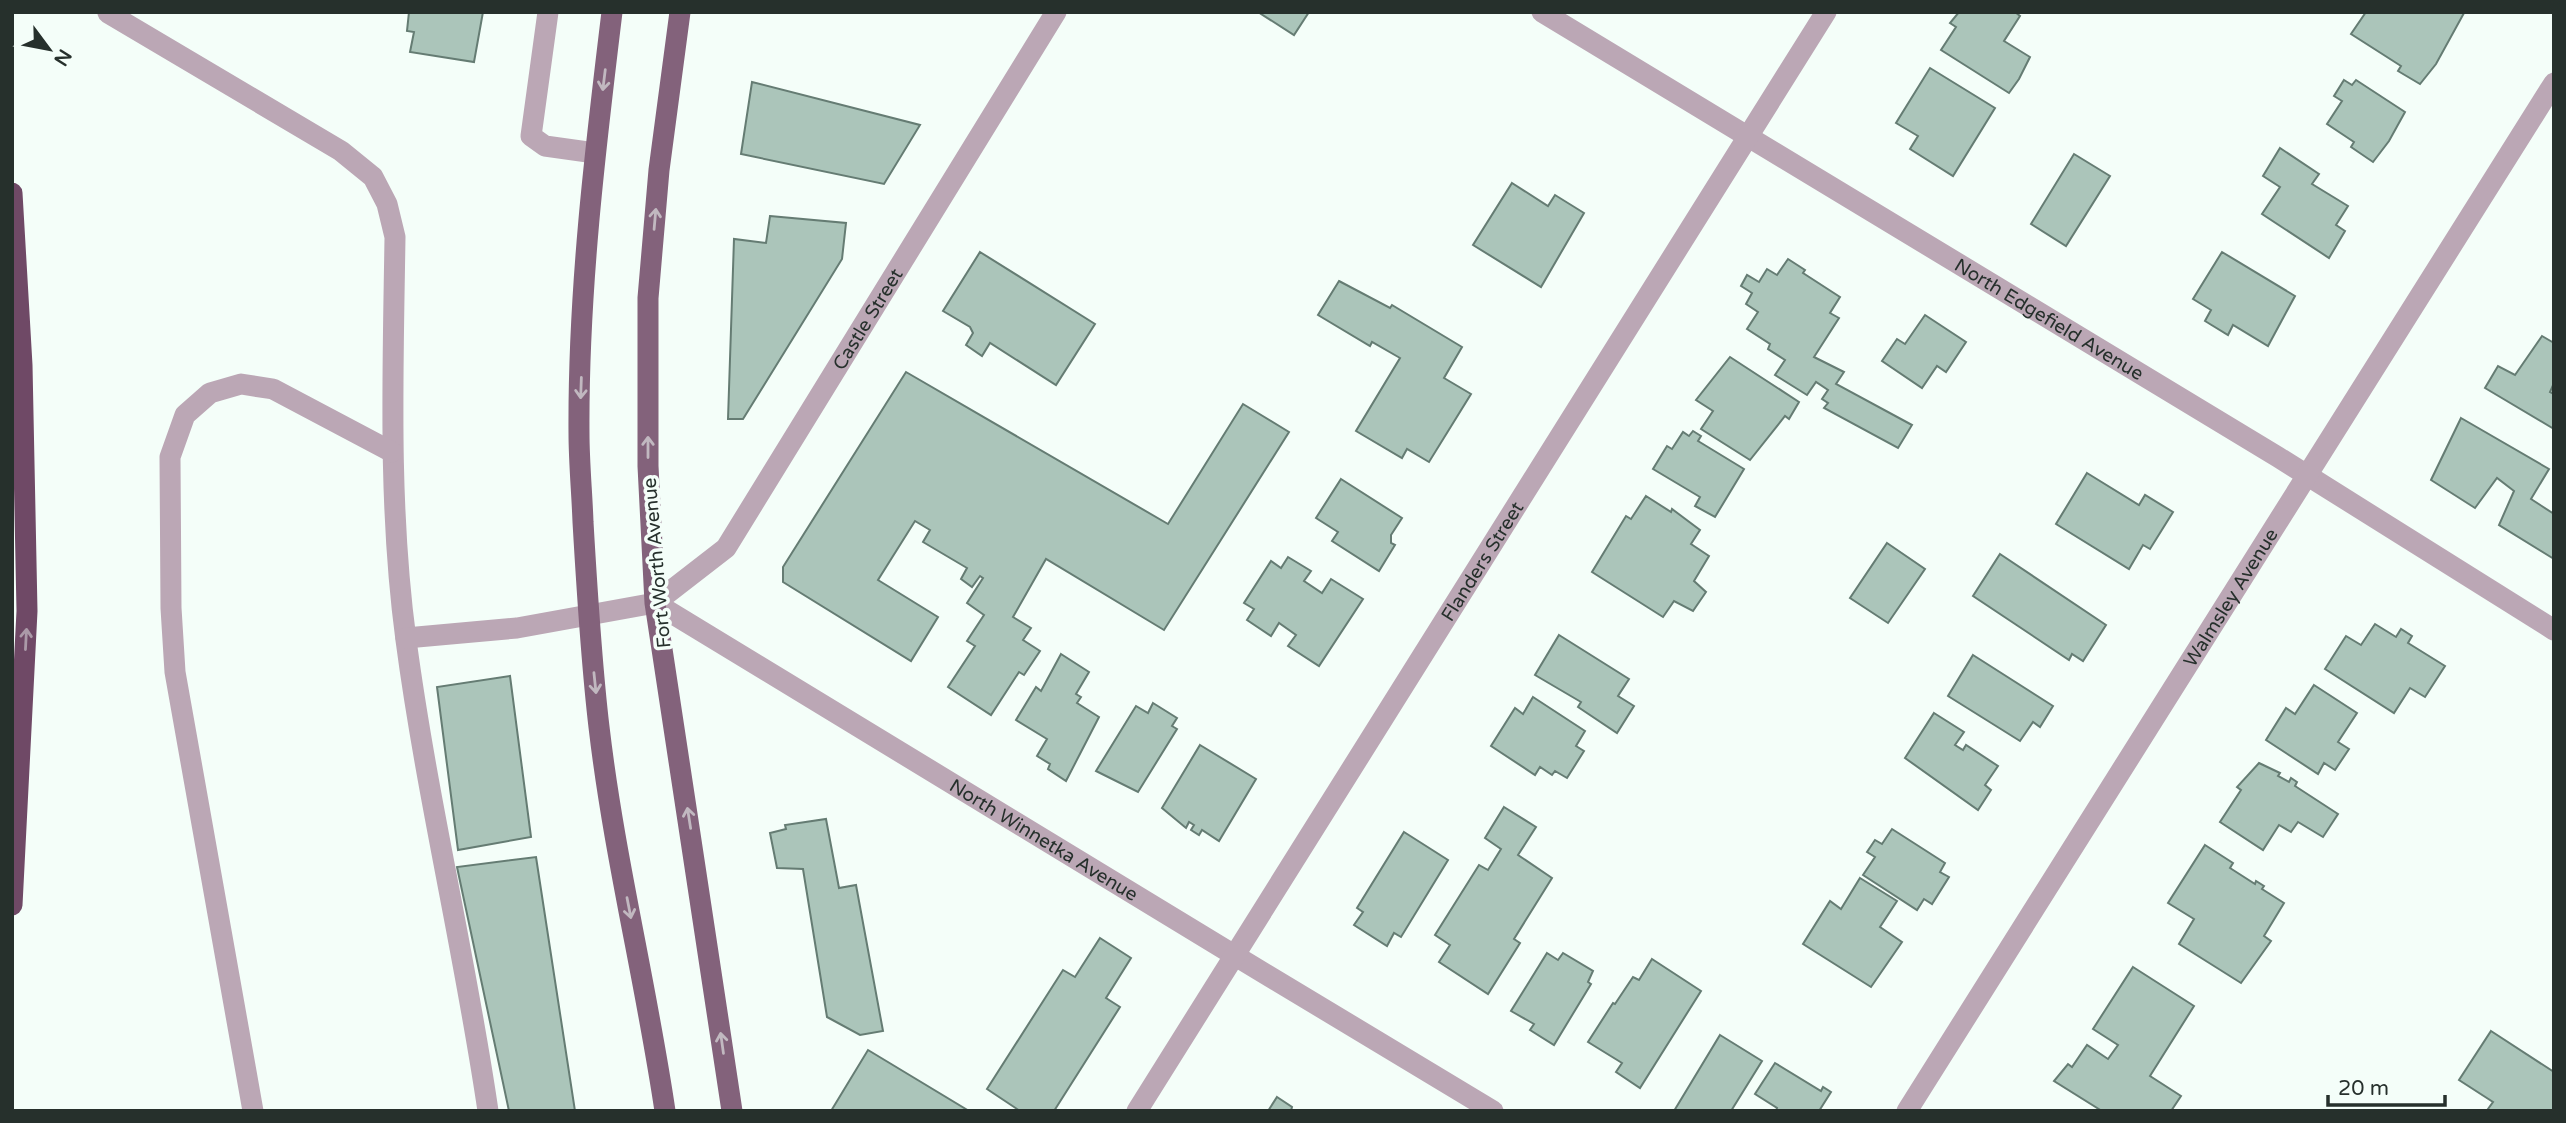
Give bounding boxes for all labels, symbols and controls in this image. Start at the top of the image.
north arrow [14,14,84,84]
text: N [49,45,76,70]
one-way arrow [597,68,610,91]
one-way arrow [649,209,662,231]
street label: North Edgefield Avenue [1950,254,2147,385]
street label: Castle Street [828,265,908,374]
one-way arrow [574,376,587,399]
one-way arrow [641,435,655,458]
street label: Fort Worth Avenue [639,477,675,649]
street label: Flanders Street [1437,498,1528,625]
street label: Walmsley Avenue [2179,525,2283,671]
one-way arrow [19,628,32,651]
one-way arrow [589,672,602,694]
street label: North Winnetka Avenue [945,775,1142,906]
one-way arrow [682,807,695,830]
one-way arrow [623,896,636,919]
one-way arrow [716,1032,729,1055]
scale bar [2328,1064,2445,1108]
text: 20 m [2338,1076,2389,1101]

